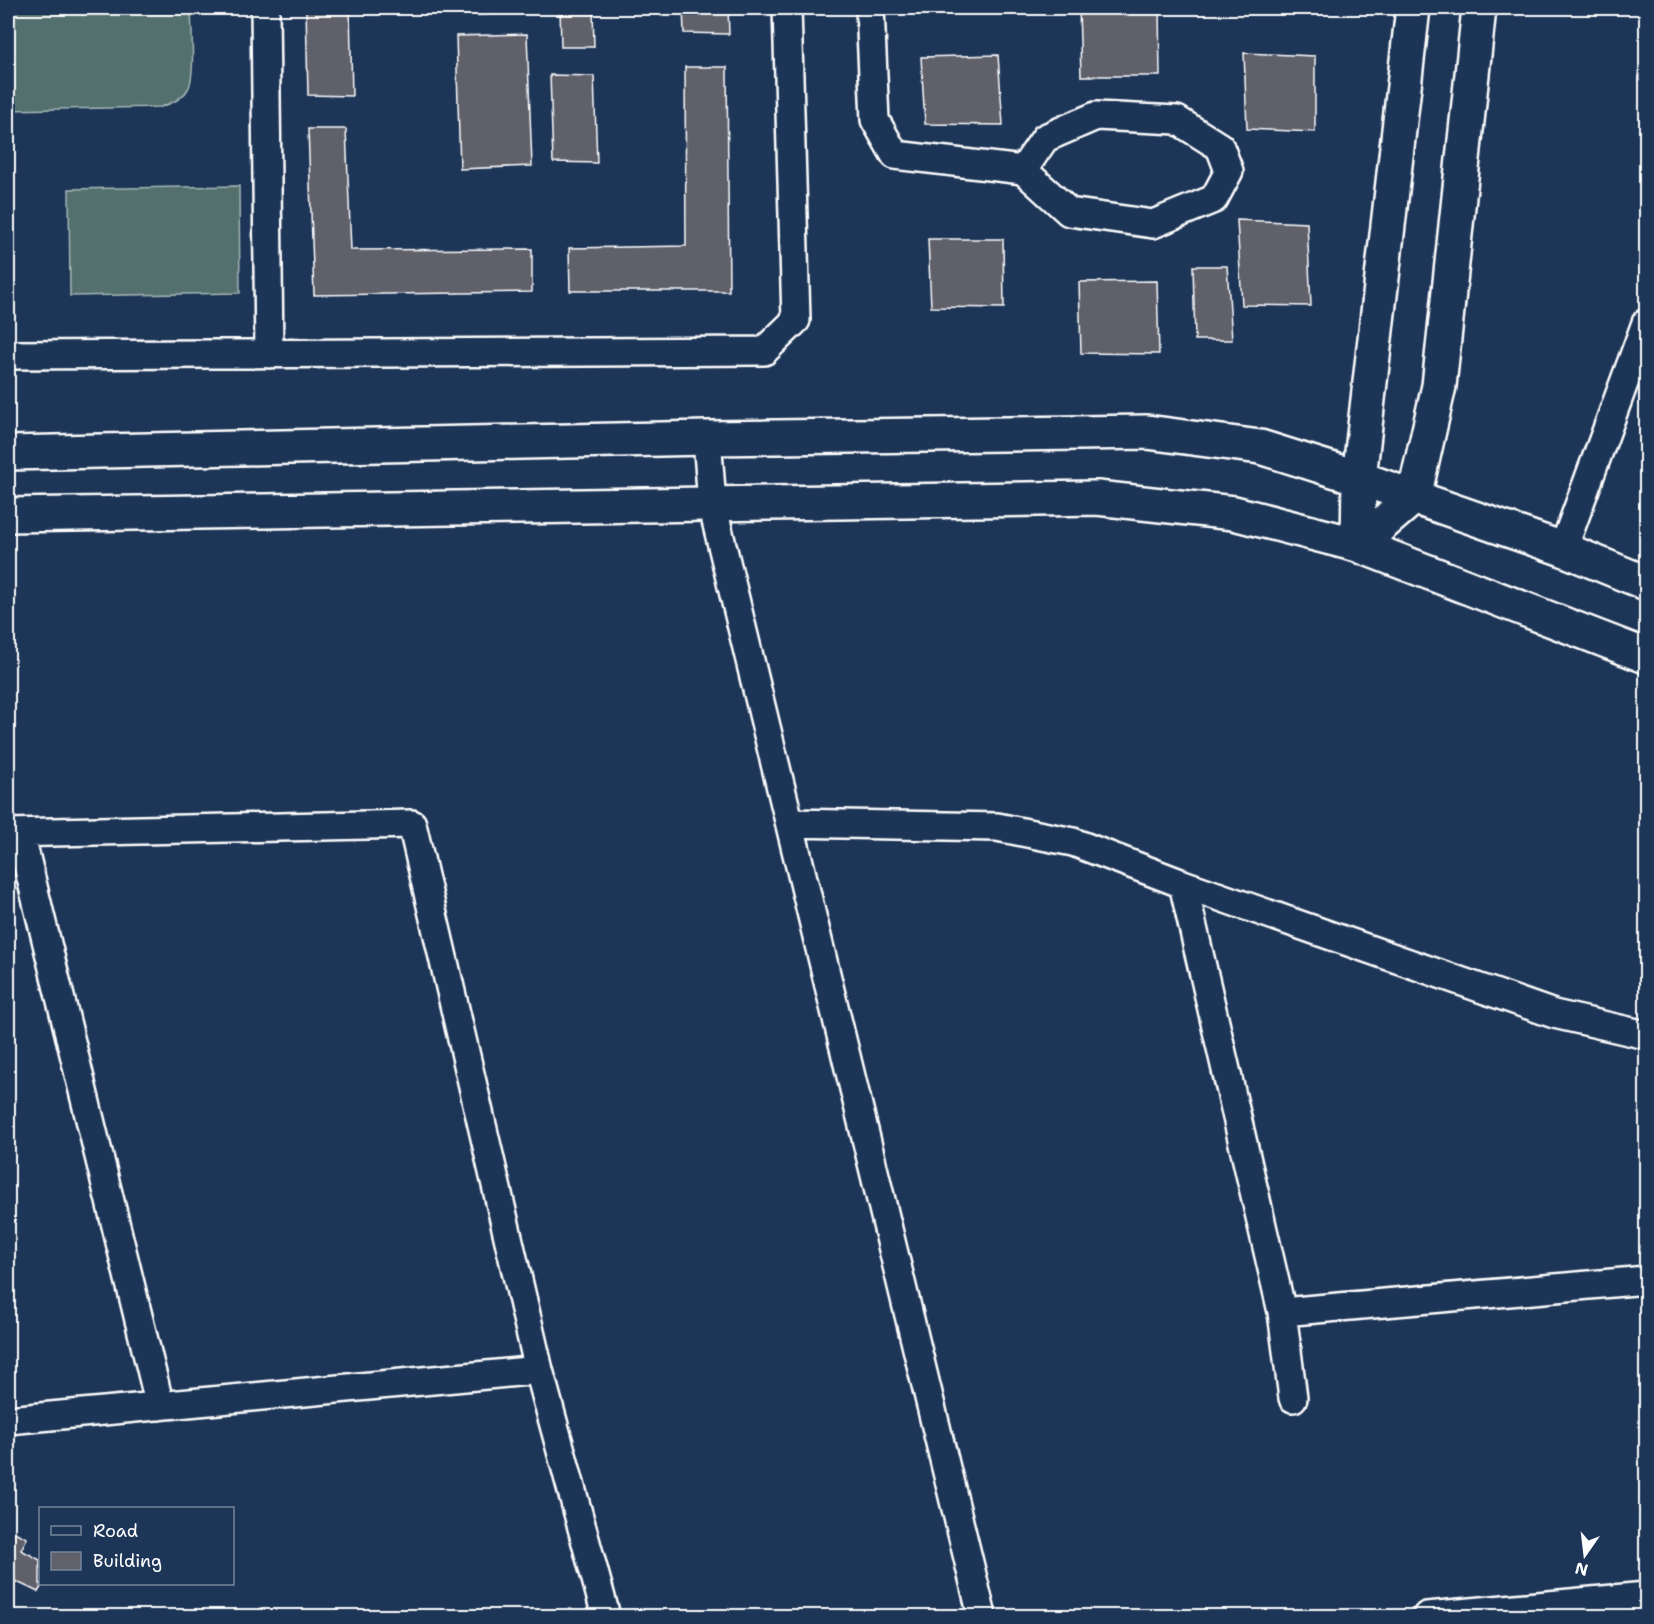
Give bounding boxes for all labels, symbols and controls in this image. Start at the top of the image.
legend [39,1507,234,1585]
text: Road [93,1519,138,1543]
north arrow [1555,1525,1615,1585]
text: Building [93,1549,162,1573]
text: N [1573,1557,1590,1581]

